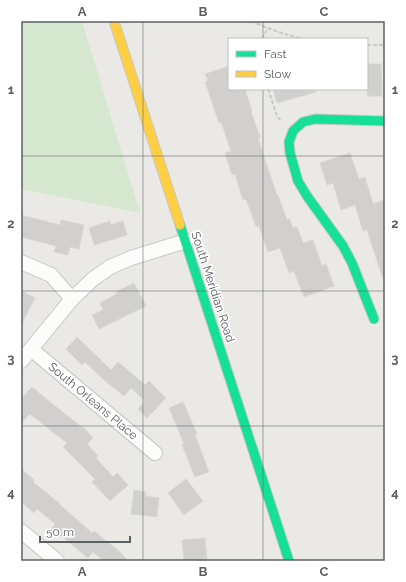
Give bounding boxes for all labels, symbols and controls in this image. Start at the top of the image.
text: A [78,4,87,19]
text: B [199,4,208,19]
text: C [320,4,329,19]
legend [228,38,368,90]
text: Fast [264,47,287,61]
text: Slow [264,67,291,81]
text: 1 [8,82,15,97]
text: 1 [392,82,399,97]
text: 2 [7,216,15,231]
text: 2 [391,216,399,231]
street label: South Meridian Road [189,230,237,344]
text: 3 [7,351,15,366]
text: 3 [391,351,399,366]
street label: South Orleans Place [45,360,141,442]
text: 4 [7,485,15,500]
text: 4 [391,485,399,500]
scale bar [40,518,130,544]
text: 50 m [46,525,74,539]
text: A [78,564,87,579]
text: B [199,564,208,579]
text: C [320,564,329,579]

